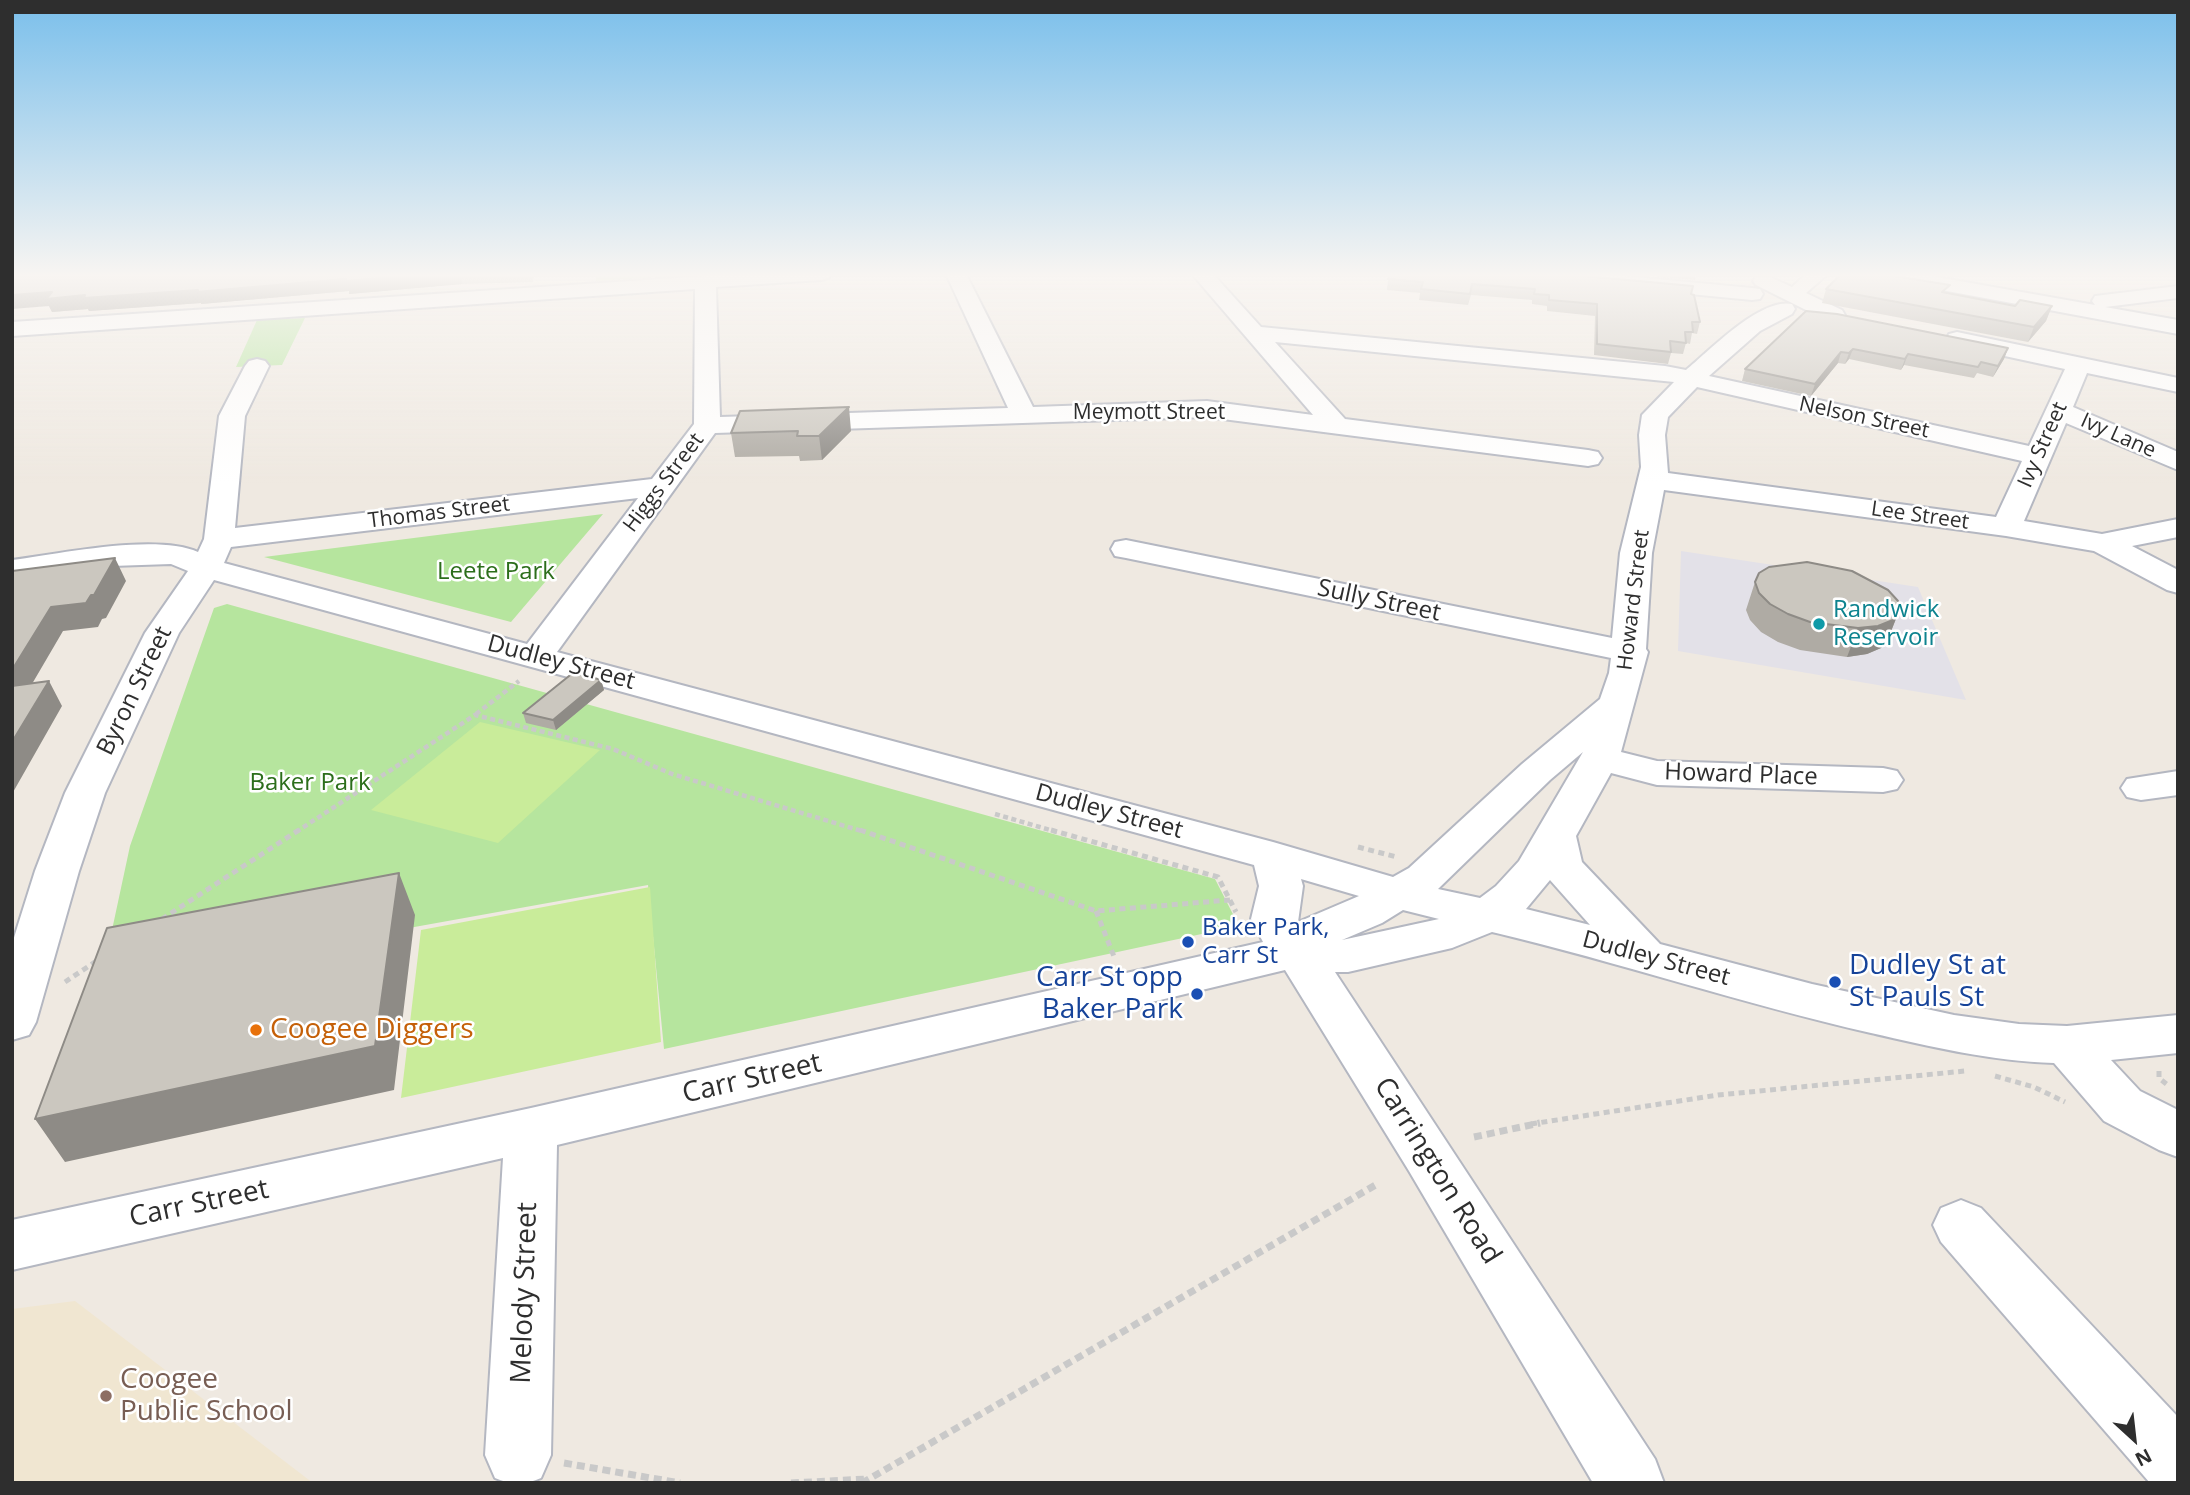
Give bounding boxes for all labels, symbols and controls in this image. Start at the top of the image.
street label: Nelson Street [1797,392,1931,444]
street label: Ivy Street [2013,398,2073,492]
street label: Meymott Street [1073,400,1225,426]
street label: Ivy Lane [2077,408,2159,464]
street label: Higgs Street [619,428,709,538]
street label: Thomas Street [367,492,511,534]
street label: Lee Street [1869,497,1971,535]
street label: Howard Street [1613,528,1655,672]
park label: Leete Park [437,558,555,586]
street label: Sully Street [1315,574,1443,628]
place label: Randwick Reservoir [1833,596,1939,652]
marker: Randwick Reservoir [1811,616,1827,632]
street label: Byron Street [91,622,179,760]
street label: Dudley Street [484,629,638,697]
street label: Howard Place [1664,758,1818,792]
park label: Baker Park [249,769,371,797]
street label: Dudley Street [1032,778,1186,846]
place label: Baker Park, Carr St [1202,914,1329,970]
street label: Dudley Street [1579,925,1733,993]
marker: Baker Park, Carr St [1180,934,1196,950]
place label: Dudley St at St Pauls St [1849,949,2006,1015]
place label: Carr St opp Baker Park [1036,961,1183,1027]
marker: Dudley St at St Pauls St [1827,974,1843,990]
marker: Carr St opp Baker Park [1189,986,1205,1002]
place label: Coogee Diggers [270,1013,474,1047]
marker: Coogee Diggers [248,1022,264,1038]
street label: Carr Street [679,1047,825,1111]
street label: Carrington Road [1366,1072,1508,1270]
street label: Carr Street [126,1173,272,1235]
street label: Melody Street [505,1202,545,1384]
place label: Coogee Public School [120,1363,293,1429]
marker: Coogee Public School [98,1388,114,1404]
north arrow [2099,1404,2169,1474]
text: N [2131,1443,2156,1473]

